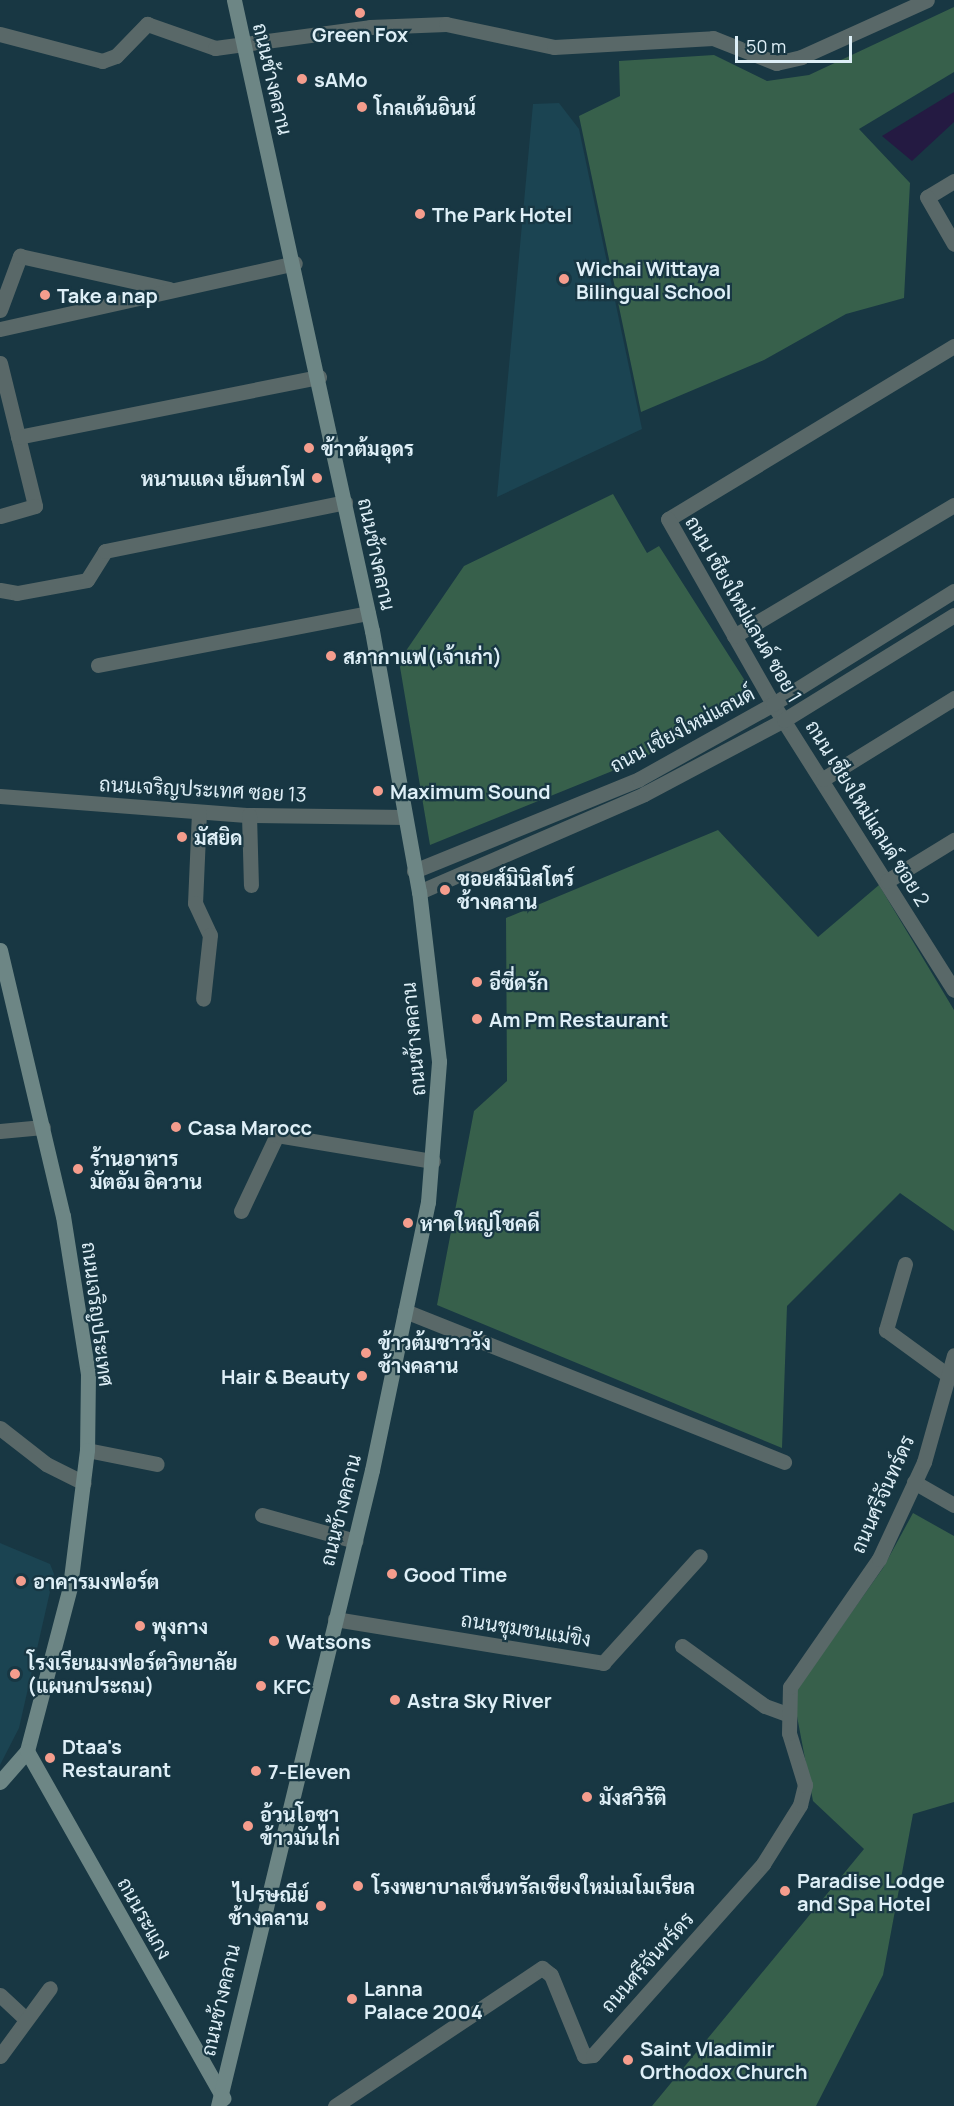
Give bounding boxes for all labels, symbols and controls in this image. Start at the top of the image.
marker: Green Fox [353,6,367,20]
street label: ถนนช้างคลาน [248,21,298,137]
place label: Green Fox [312,22,408,46]
scale bar [738,24,855,62]
text: 50 m [746,34,786,58]
place label: sAMo [314,67,368,91]
marker: sAMo [295,72,309,86]
place label: โกลเด้นอินน์ [374,95,476,119]
marker: โกลเด้นอินน์ [355,100,369,114]
place label: The Park Hotel [432,202,572,226]
marker: The Park Hotel [413,207,427,221]
place label: Wichai Wittaya Bilingual School [576,256,731,303]
marker: Wichai Wittaya Bilingual School [557,272,571,286]
place label: Take a nap [57,283,158,307]
marker: Take a nap [38,288,52,302]
place label: ข้าวต้มอุดร [321,436,414,460]
marker: ข้าวต้มอุดร [302,441,316,455]
place label: หนานแดง เย็นตาโฟ [141,466,305,490]
marker: หนานแดง เย็นตาโฟ [310,471,324,485]
street label: ถนนช้างคลาน [353,496,401,612]
street label: ถนน เชียงใหม่แลนด์ ซอย 1 [681,511,807,707]
place label: สภากาแฟ(เจ้าเก่า) [343,644,502,668]
marker: สภากาแฟ(เจ้าเก่า) [324,649,338,663]
street label: ถนน เชียงใหม่แลนด์ [606,681,758,777]
street label: ถนน เชียงใหม่แลนด์ ซอย 2 [801,715,935,911]
street label: ถนนเจริญประเทศ ซอย 13 [99,772,307,806]
place label: Maximum Sound [390,779,550,803]
marker: Maximum Sound [371,784,385,798]
place label: มัสยิด [194,825,243,849]
marker: มัสยิด [175,830,189,844]
place label: ชอยส์มินิสโตร์ ช้างคลาน [457,867,574,914]
marker: ชอยส์มินิสโตร์ ช้างคลาน [438,883,452,897]
place label: อีซี่ดรัก [489,970,549,994]
marker: อีซี่ดรัก [470,975,484,989]
street label: ถนนช้างคลาน [396,981,430,1097]
place label: Am Pm Restaurant [489,1007,668,1031]
marker: Am Pm Restaurant [470,1012,484,1026]
place label: Casa Marocc [188,1115,312,1139]
marker: Casa Marocc [169,1120,183,1134]
place label: ร้านอาหาร มัตอัม อิควาน [90,1146,202,1193]
marker: ร้านอาหาร มัตอัม อิควาน [71,1162,85,1176]
place label: หาดใหญ่โชคดี [420,1211,540,1235]
marker: หาดใหญ่โชคดี [401,1216,415,1230]
street label: ถนนเจริญประเทศ [77,1240,119,1388]
place label: ข้าวต้มชาววัง ช้างคลาน [378,1330,491,1377]
marker: ข้าวต้มชาววัง ช้างคลาน [359,1346,373,1360]
place label: Hair & Beauty [221,1364,350,1388]
marker: Hair & Beauty [355,1369,369,1383]
street label: ถนนศรีจันทร์ดร [845,1431,919,1557]
street label: ถนนช้างคลาน [315,1452,365,1568]
place label: Good Time [404,1562,507,1586]
marker: Good Time [385,1567,399,1581]
place label: อาคารมงฟอร์ต [33,1569,159,1593]
marker: อาคารมงฟอร์ต [14,1574,28,1588]
street label: ถนนชุมชนแม่ขิง [459,1607,593,1651]
place label: พุงกาง [152,1614,208,1638]
marker: พุงกาง [133,1619,147,1633]
place label: Watsons [286,1629,371,1653]
marker: Watsons [267,1634,281,1648]
place label: โรงเรียนมงฟอร์ตวิทยาลัย (แผนกประถม) [27,1650,237,1697]
marker: โรงเรียนมงฟอร์ตวิทยาลัย (แผนกประถม) [8,1667,22,1681]
place label: KFC [273,1674,311,1698]
marker: KFC [254,1679,268,1693]
place label: Astra Sky River [407,1688,552,1712]
marker: Astra Sky River [388,1693,402,1707]
place label: Dtaa's Restaurant [62,1734,171,1781]
marker: Dtaa's Restaurant [43,1751,57,1765]
place label: 7-Eleven [268,1759,351,1783]
marker: 7-Eleven [249,1764,263,1778]
place label: มังสวิรัติ [599,1785,666,1809]
marker: มังสวิรัติ [580,1790,594,1804]
place label: อ้วนโอชา ข้าวมันไก่ [260,1802,340,1849]
marker: อ้วนโอชา ข้าวมันไก่ [241,1819,255,1833]
place label: Paradise Lodge and Spa Hotel [797,1868,945,1915]
street label: ถนนระแกง [113,1873,177,1963]
place label: โรงพยาบาลเซ็นทรัลเชียงใหม่เมโมเรียล [372,1874,695,1898]
marker: โรงพยาบาลเซ็นทรัลเชียงใหม่เมโมเรียล [349,1877,367,1895]
place label: ไปรษณีย์ ช้างคลาน [228,1882,309,1929]
marker: Paradise Lodge and Spa Hotel [778,1884,792,1898]
marker: ไปรษณีย์ ช้างคลาน [314,1899,328,1913]
street label: ถนนศรีจันทร์ดร [596,1907,698,2017]
street label: ถนนช้างคลาน [195,1942,245,2058]
place label: Lanna Palace 2004 [364,1976,483,2023]
marker: Lanna Palace 2004 [345,1992,359,2006]
place label: Saint Vladimir Orthodox Church [640,2036,808,2083]
marker: Saint Vladimir Orthodox Church [621,2053,635,2067]

